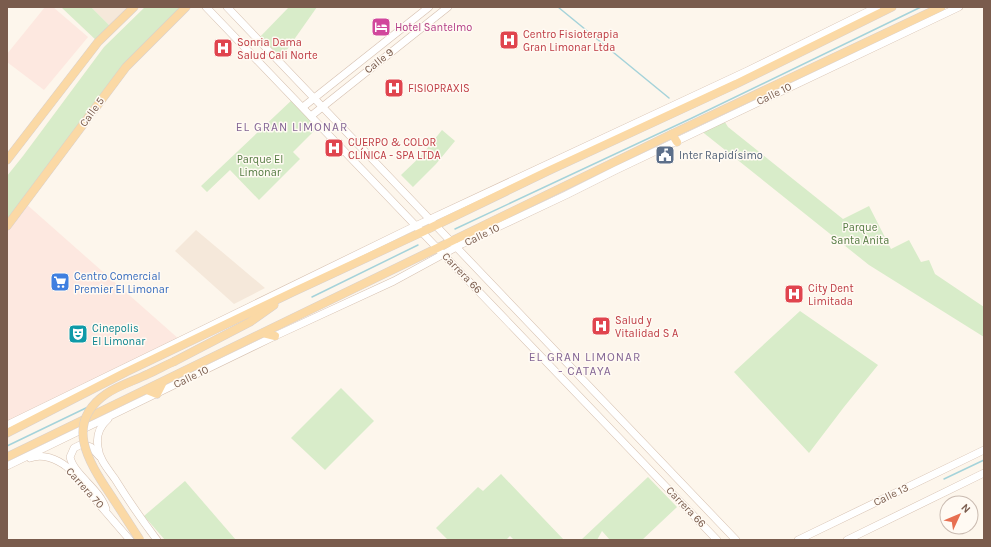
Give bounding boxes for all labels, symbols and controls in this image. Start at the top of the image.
hotel icon: Hotel Santelmo [370,16,392,38]
place label: Hotel Santelmo [395,21,472,34]
place label: Centro Fisioterapia Gran Limonar Ltda [523,28,618,54]
hospital icon: Centro Fisioterapia Gran Limonar Ltda [498,29,520,51]
place label: Sonria Dama Salud Cali Norte [237,36,318,62]
hospital icon: Sonria Dama Salud Cali Norte [212,37,234,59]
street label: Calle 9 [362,46,396,76]
hospital icon: FISIOPRAXIS [383,77,405,99]
street label: Calle 10 [754,80,794,108]
place label: FISIOPRAXIS [408,82,470,95]
street label: Calle 5 [77,95,107,129]
district label: EL GRAN LIMONAR [236,120,348,134]
place label: CUERPO & COLOR CLÍNICA - SPA LTDA [348,136,441,162]
hospital icon: CUERPO & COLOR CLÍNICA - SPA LTDA [323,137,345,159]
public building icon: Inter Rapidísimo [654,144,676,166]
place label: Inter Rapidísimo [679,149,763,162]
park label: Parque El Limonar [237,153,283,179]
street label: Calle 10 [462,221,502,249]
park label: Parque Santa Anita [831,221,889,247]
street label: Carrera 66 [439,250,485,296]
place label: Centro Comercial Premier El Limonar [74,270,169,296]
supermarket icon: Centro Comercial Premier El Limonar [49,271,71,293]
place label: City Dent Limitada [808,282,854,308]
hospital icon: City Dent Limitada [783,283,805,305]
place label: Salud y Vitalidad S A [615,314,679,340]
hospital icon: Salud y Vitalidad S A [590,315,612,337]
place label: Cinepolis El Limonar [92,322,145,348]
theatre icon: Cinepolis El Limonar [67,323,89,345]
district label: EL GRAN LIMONAR - CATAYA [529,350,641,378]
street label: Calle 10 [171,363,211,391]
street label: Carrera 70 [63,465,107,511]
street label: Calle 13 [871,481,911,509]
street label: Carrera 66 [663,484,709,530]
north arrow [939,495,979,535]
text: N [958,501,973,516]

